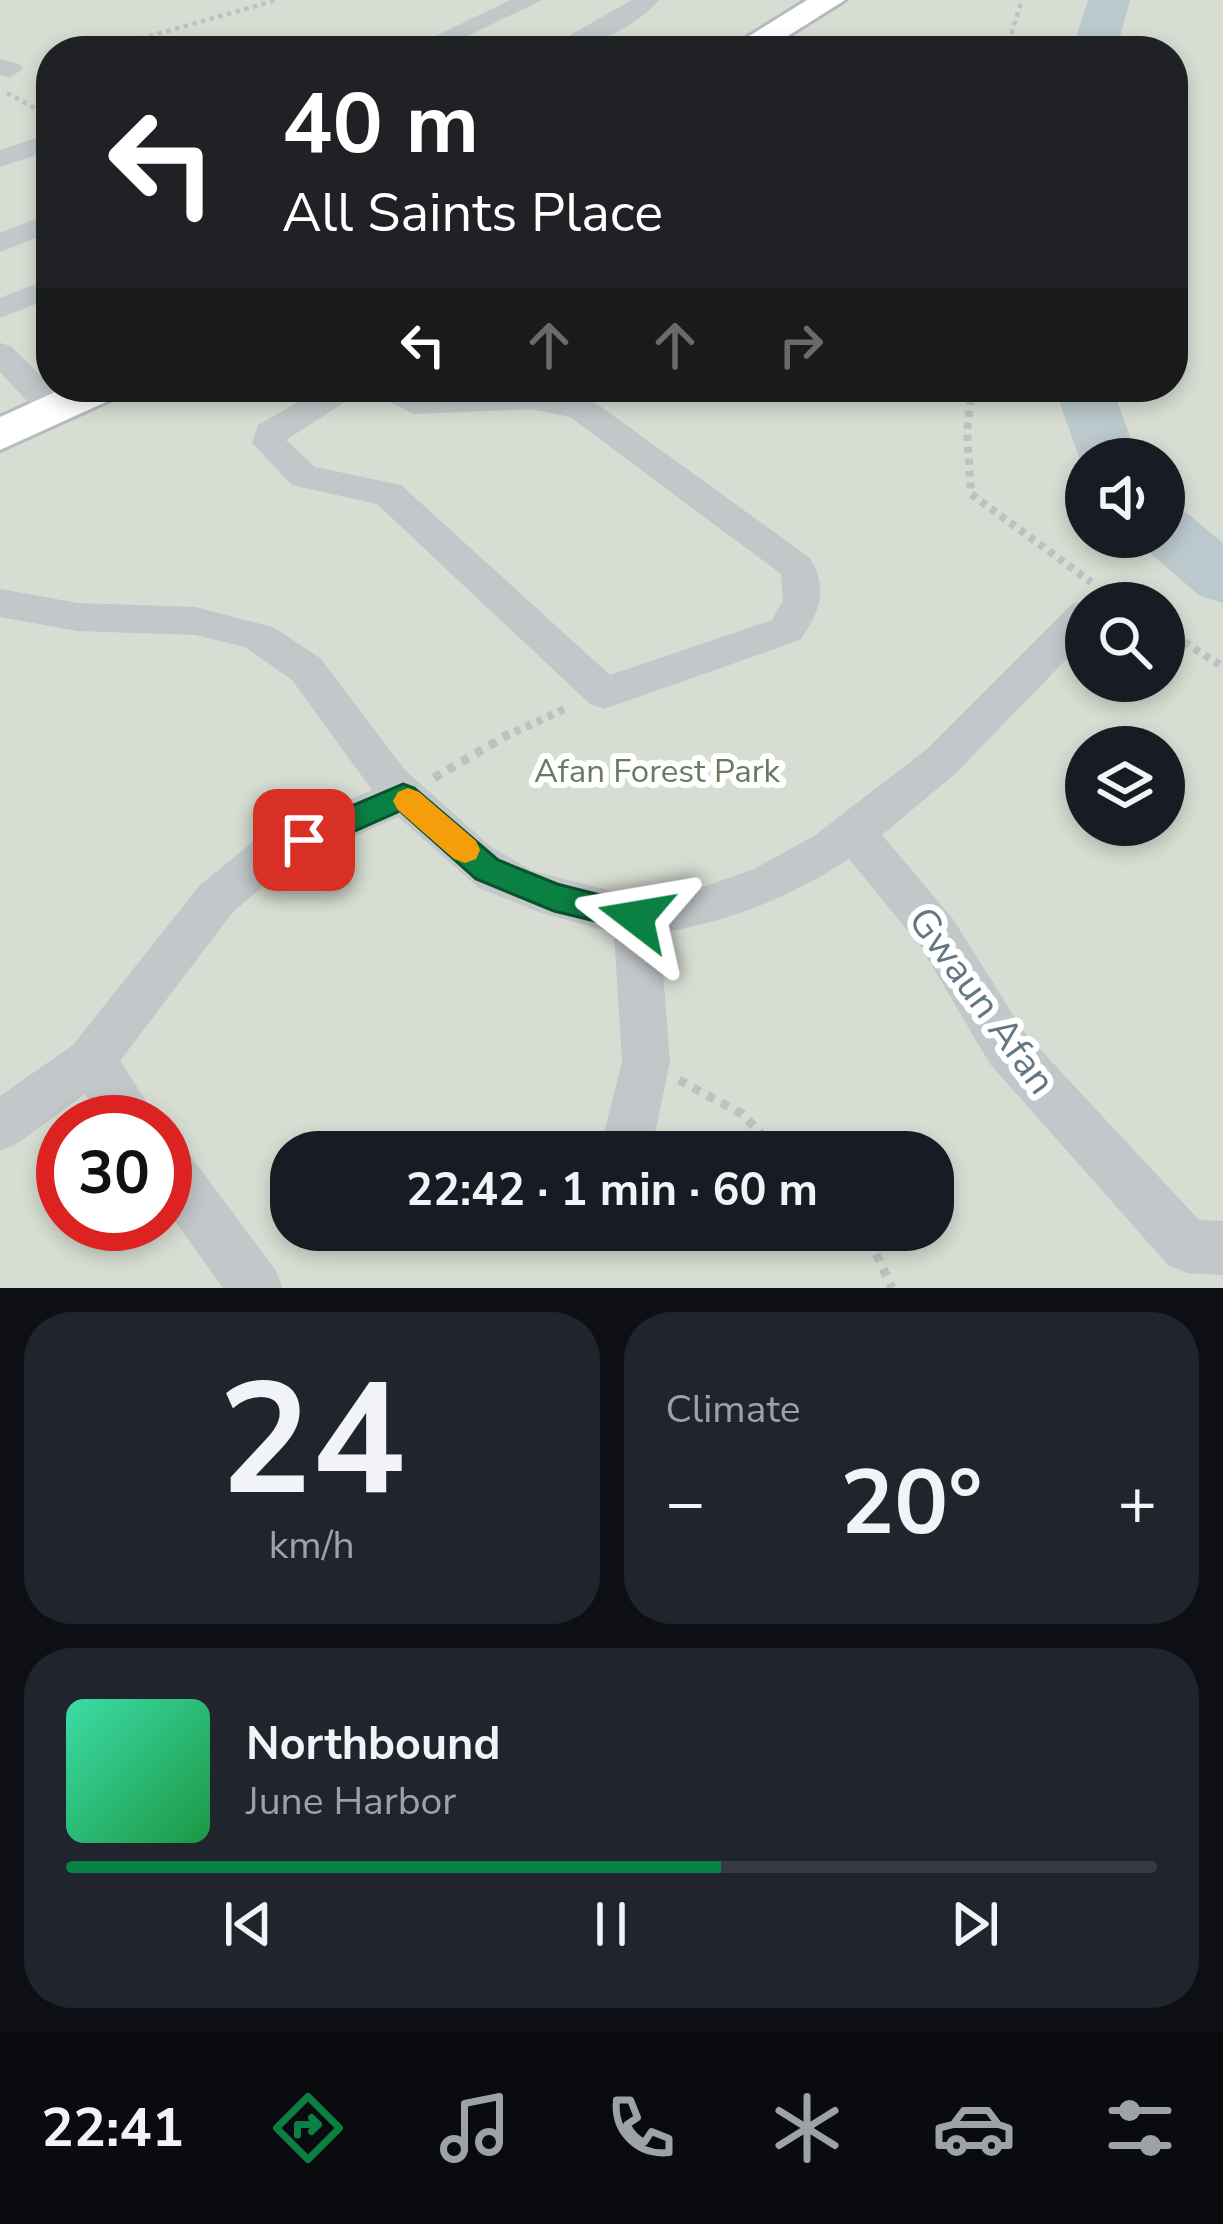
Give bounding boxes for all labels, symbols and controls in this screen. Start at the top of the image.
text: 40 m [282,67,479,182]
icon: left [84,84,240,240]
text: All Saints Place [282,176,663,250]
icon: left [390,312,456,378]
icon: ahead [516,312,582,378]
icon: ahead [642,312,708,378]
icon: right [768,312,834,378]
map controls [1065,438,1185,846]
button: sound [1065,438,1185,558]
button: search [1065,582,1185,702]
button: layers [1065,726,1185,846]
park label: Afan Forest Park [534,749,780,794]
pin [253,789,355,891]
icon: arrive [271,807,337,873]
position arrow [573,854,699,980]
street label: Gwaun Afan [896,897,1068,1105]
speed limit sign: 30 [36,1095,192,1251]
text: 22:42 · 1 min · 60 m [406,1160,818,1221]
text: 24 [218,1334,405,1547]
text: Climate [666,1383,801,1436]
text: 20° [840,1442,982,1565]
text: − [666,1458,705,1548]
text: + [1117,1458,1157,1548]
text: km/h [269,1519,355,1572]
text: Northbound [246,1714,500,1775]
text: June Harbor [246,1775,456,1828]
icon: previous [215,1891,281,1957]
icon: pause [578,1891,644,1957]
icon: next [942,1891,1008,1957]
icon: directions [266,2086,350,2170]
icon: music [433,2086,517,2170]
icon: phone [599,2086,683,2170]
icon: climate [765,2086,849,2170]
icon: car [932,2086,1016,2170]
icon: filters [1098,2086,1182,2170]
text: 22:41 [41,2091,184,2165]

